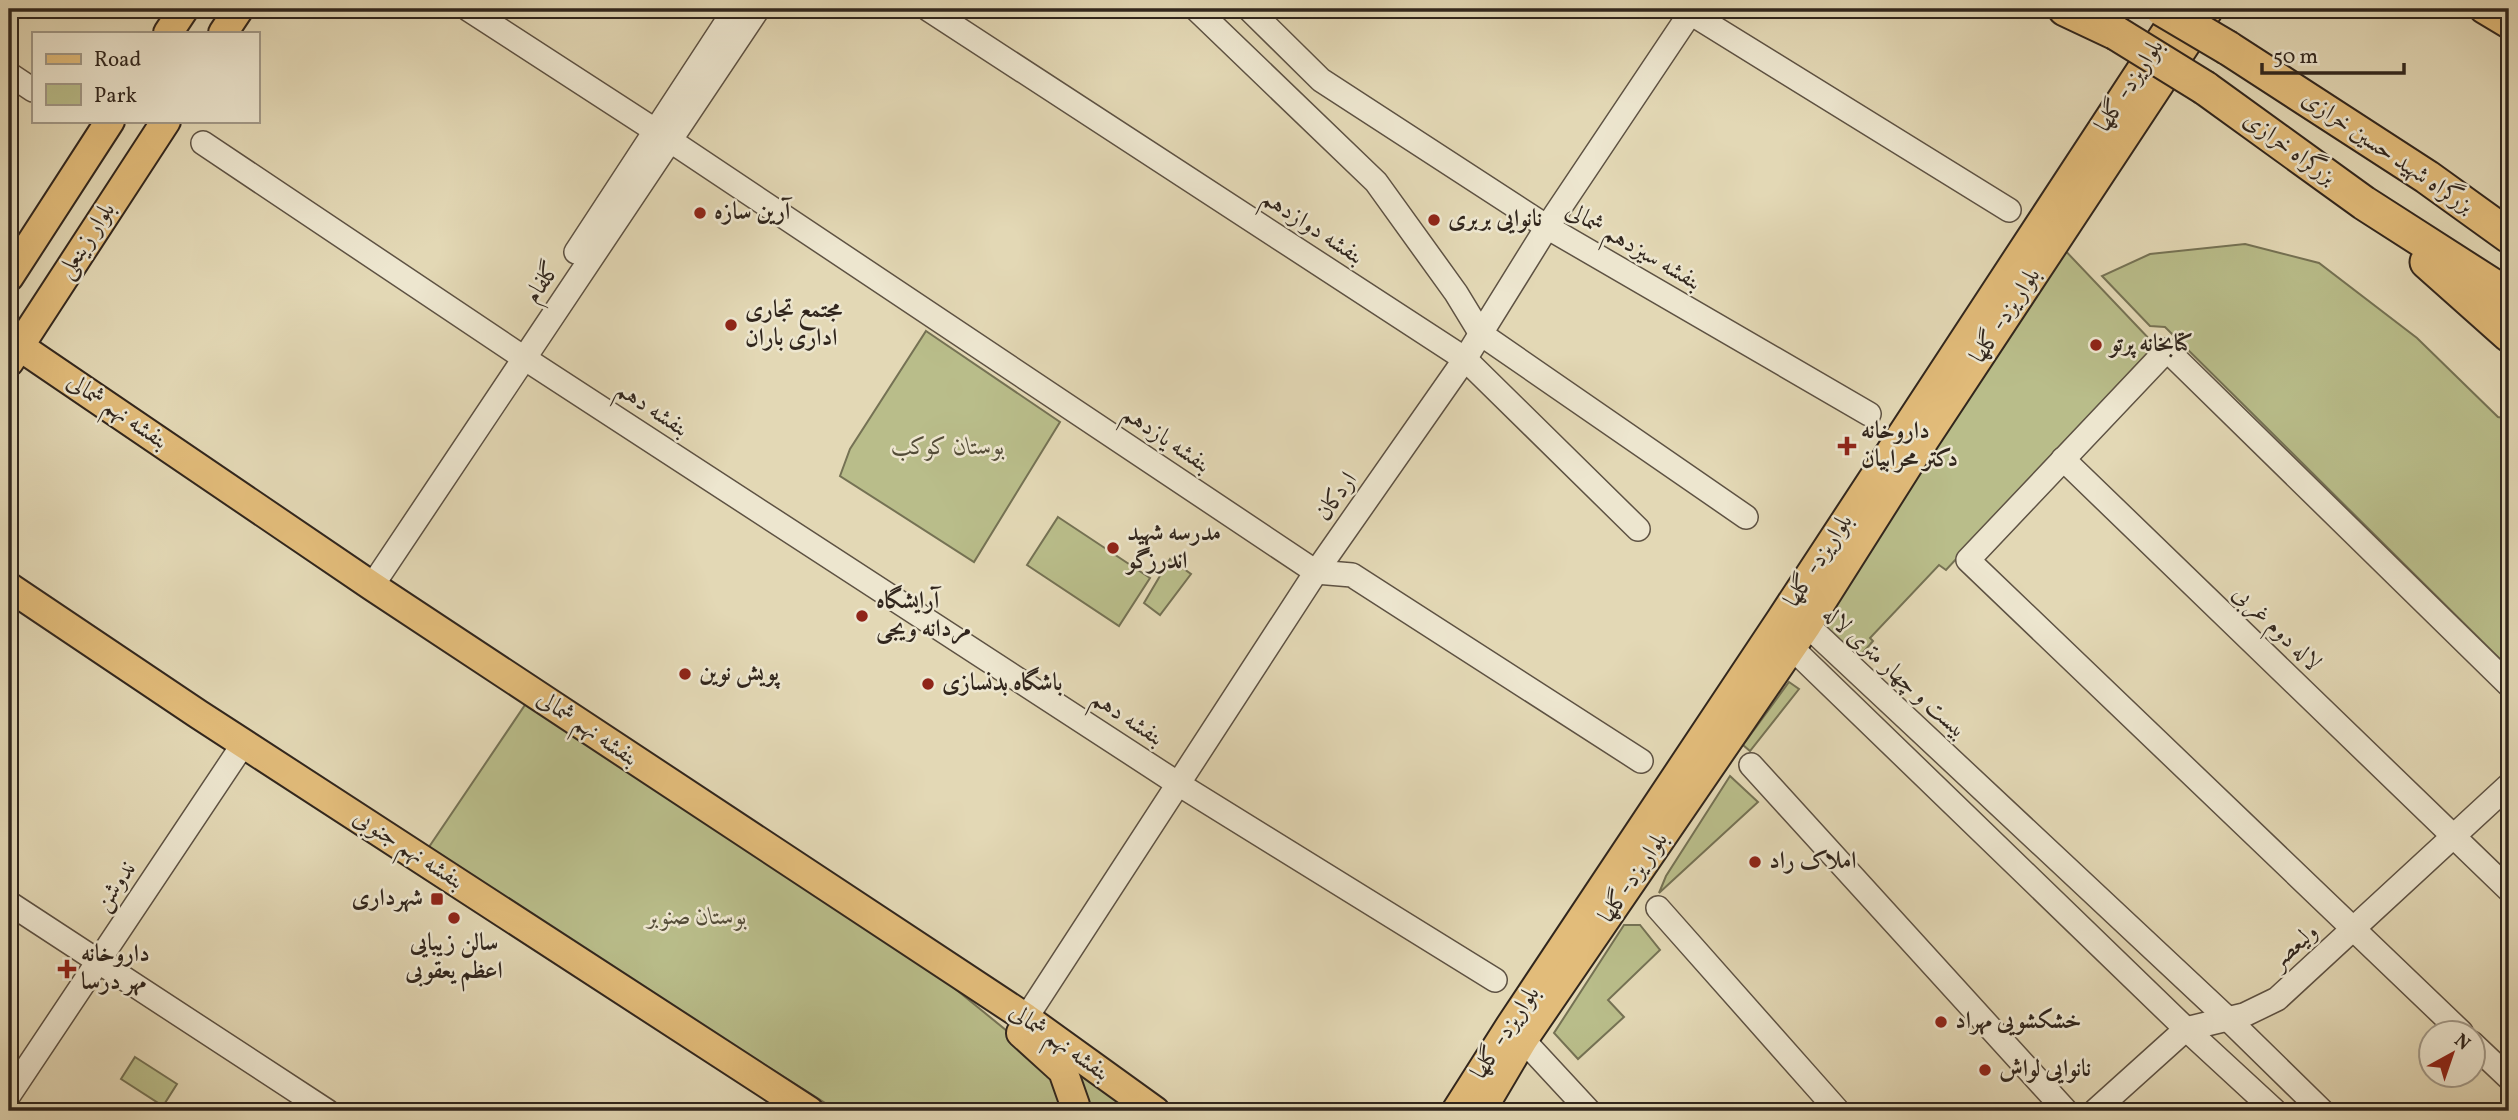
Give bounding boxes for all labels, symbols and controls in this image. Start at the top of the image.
legend [32,32,259,122]
scale bar [2262,32,2404,76]
street label: بلواریزد- گلها [2087,33,2173,139]
text: 50 m [2273,43,2318,72]
text: Road [94,46,141,75]
text: Park [94,82,137,111]
street label: بزرگراه شهید حسین خرازی [2294,82,2480,223]
street label: بزرگراه خرازی [2236,103,2343,194]
street label: بنفشه دوازدهم [1252,182,1370,276]
street label: بنفشه سیزدهم شمالی [1557,194,1707,302]
street label: بلوار زینعلی [50,196,124,286]
place label: آرین سازه [714,196,793,230]
place label: نانوایی بربری [1448,203,1542,237]
marker: آرین سازه [692,205,708,221]
marker: نانوایی بربری [1426,212,1442,228]
street label: گلفام [517,255,571,312]
street label: بلوار یزد- گلها [1962,261,2050,371]
place label: مجتمع تجاری اداری باران [745,294,842,356]
marker: مجتمع تجاری اداری باران [723,317,739,333]
place label: كتابخانه پرتو [2107,328,2193,362]
marker: كتابخانه پرتو [2088,337,2104,353]
street label: بنفشه نهم شمالی [58,365,175,461]
street label: بنفشه دهم [607,374,695,449]
street label: بنفشه یازدهم [1113,398,1217,485]
place label: داروخانه دکتر محرابیان [1861,415,1958,477]
park label: بوستان کوکب [891,431,1005,465]
marker: داروخانه دکتر محرابیان [1839,438,1855,454]
street label: اردکان [1308,465,1366,529]
street label: بلواریزد- گلها [1776,508,1862,614]
place label: مدرسه شهید اندرزگو [1124,517,1221,579]
marker: مدرسه شهید اندرزگو [1105,540,1121,556]
street label: لاله دوم غربی [2223,578,2328,682]
place label: آرایشگاه مردانه ویجی [876,584,971,647]
street label: بیست و چهار متری لاله [1814,599,1974,747]
marker: آرایشگاه مردانه ویجی [854,608,870,624]
place label: پویش نوین [699,657,780,691]
marker: پویش نوین [677,666,693,682]
place label: باشگاه بدنسازی [942,666,1063,701]
marker: باشگاه بدنسازی [920,676,936,692]
street label: بنفشه نهم شمالی [528,682,645,778]
street label: بنفشه دهم [1082,683,1170,758]
street label: بنفشه نهم جنوبی [344,801,470,901]
street label: بلوار یزد-گلها [1591,826,1677,930]
place label: املاک راد [1769,845,1856,879]
marker: املاک راد [1747,854,1763,870]
street label: ندوشن [87,855,145,919]
place label: شهرداری [352,882,423,916]
marker: شهرداری [429,891,445,907]
park label: بوستان صنوبر [645,901,748,935]
marker: سالن زیبایی اعظم یعقوبی [446,910,462,926]
street label: ولیعصر [2261,916,2326,980]
place label: سالن زیبایی اعظم یعقوبی [404,927,503,992]
place label: داروخانه مهر درسا [81,938,150,1000]
marker: داروخانه مهر درسا [59,961,75,977]
street label: بلواریزد- گلها [1463,980,1549,1086]
street label: بنفشه نهم شمالی [1000,996,1116,1093]
place label: خشکشویی مهراد [1955,1005,2082,1039]
marker: خشکشویی مهراد [1933,1014,1949,1030]
north arrow [2416,1018,2486,1088]
text: N [2448,1028,2475,1057]
place label: نانوایی لواش [1999,1053,2091,1087]
marker: نانوایی لواش [1977,1062,1993,1078]

